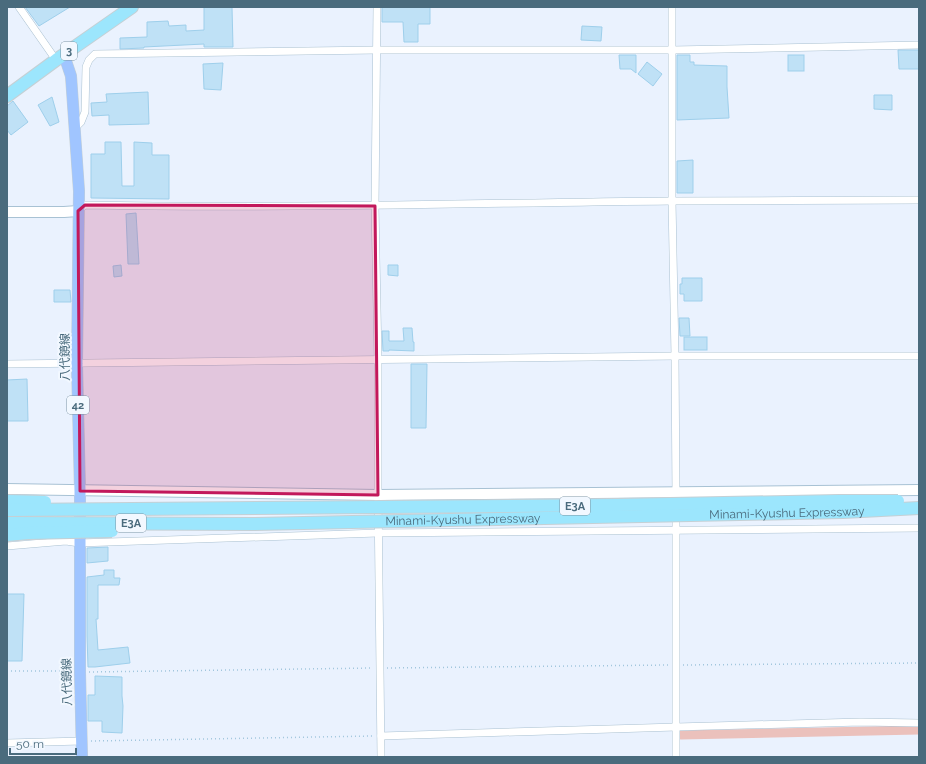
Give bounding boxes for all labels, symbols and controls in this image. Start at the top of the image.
road number: 3 [61,42,77,60]
street label: 八代鏡線 [58,333,72,381]
road number: 42 [67,396,89,414]
road number: E3A [560,497,590,515]
street label: Minami-Kyushu Expressway [709,504,865,522]
street label: Minami-Kyushu Expressway [385,511,541,528]
road number: E3A [116,514,146,532]
street label: 八代鏡線 [60,658,74,706]
scale bar [10,730,76,756]
text: 50 m [16,737,44,751]

